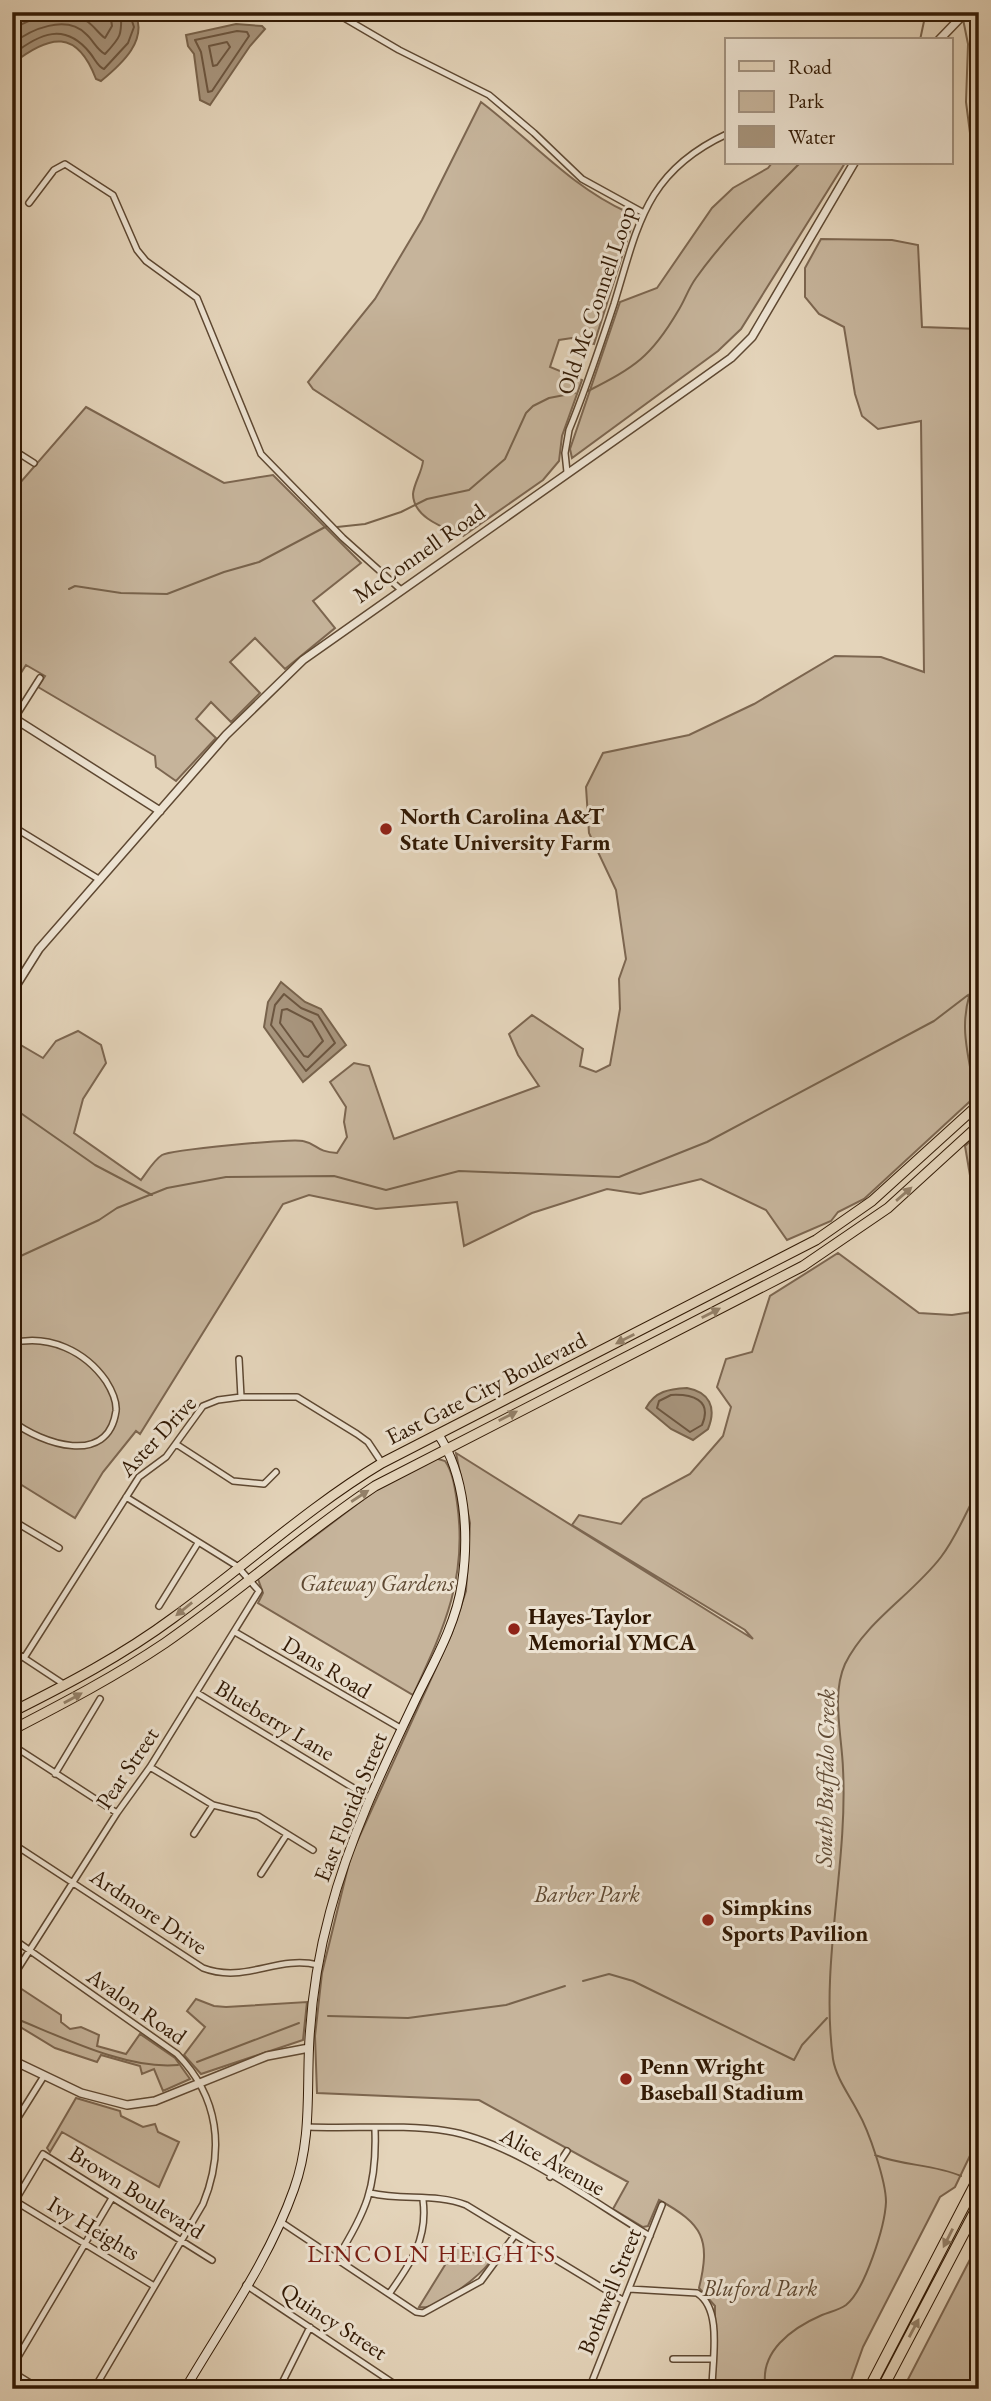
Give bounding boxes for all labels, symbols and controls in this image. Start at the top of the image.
legend [725,38,953,164]
text: Road [788,53,832,80]
text: Park [788,87,825,114]
text: Water [788,123,835,150]
street label: Old Mc Connell Loop [550,201,642,399]
street label: McConnell Road [347,496,491,610]
place label: North Carolina A&T State University Farm [400,801,611,857]
marker: North Carolina A&T State University Farm [378,821,394,837]
one-way arrow [895,1187,912,1202]
one-way arrow [701,1308,721,1319]
street label: East Gate City Boulevard [381,1324,592,1452]
one-way arrow [615,1334,635,1345]
street label: Aster Drive [111,1389,202,1484]
one-way arrow [498,1410,518,1422]
one-way arrow [350,1490,370,1503]
park label: Gateway Gardens [300,1568,455,1598]
one-way arrow [176,1601,193,1616]
place label: Hayes-Taylor Memorial YMCA [528,1601,696,1657]
marker: Hayes-Taylor Memorial YMCA [506,1621,522,1637]
street label: Dans Road [277,1629,377,1705]
street label: Blueberry Lane [210,1672,340,1768]
water label: South Buffalo Creek [807,1689,842,1868]
one-way arrow [63,1692,82,1704]
street label: Pear Street [89,1721,166,1815]
street label: East Florida Street [306,1727,394,1886]
street label: Ardmore Drive [84,1860,213,1961]
park label: Barber Park [533,1879,641,1909]
place label: Simpkins Sports Pavilion [722,1892,868,1948]
marker: Simpkins Sports Pavilion [700,1912,716,1928]
street label: Avalon Road [80,1960,193,2051]
place label: Penn Wright Baseball Stadium [640,2051,804,2107]
marker: Penn Wright Baseball Stadium [618,2071,634,2087]
street label: Alice Avenue [494,2119,611,2202]
street label: Brown Boulevard [64,2138,211,2246]
street label: Ivy Heights [42,2189,146,2267]
street label: Bothwell Street [570,2223,648,2359]
one-way arrow [943,2228,954,2248]
district label: LINCOLN HEIGHTS [307,2238,557,2269]
park label: Bluford Park [702,2273,818,2303]
street label: Quincy Street [275,2275,394,2367]
one-way arrow [908,2318,920,2338]

